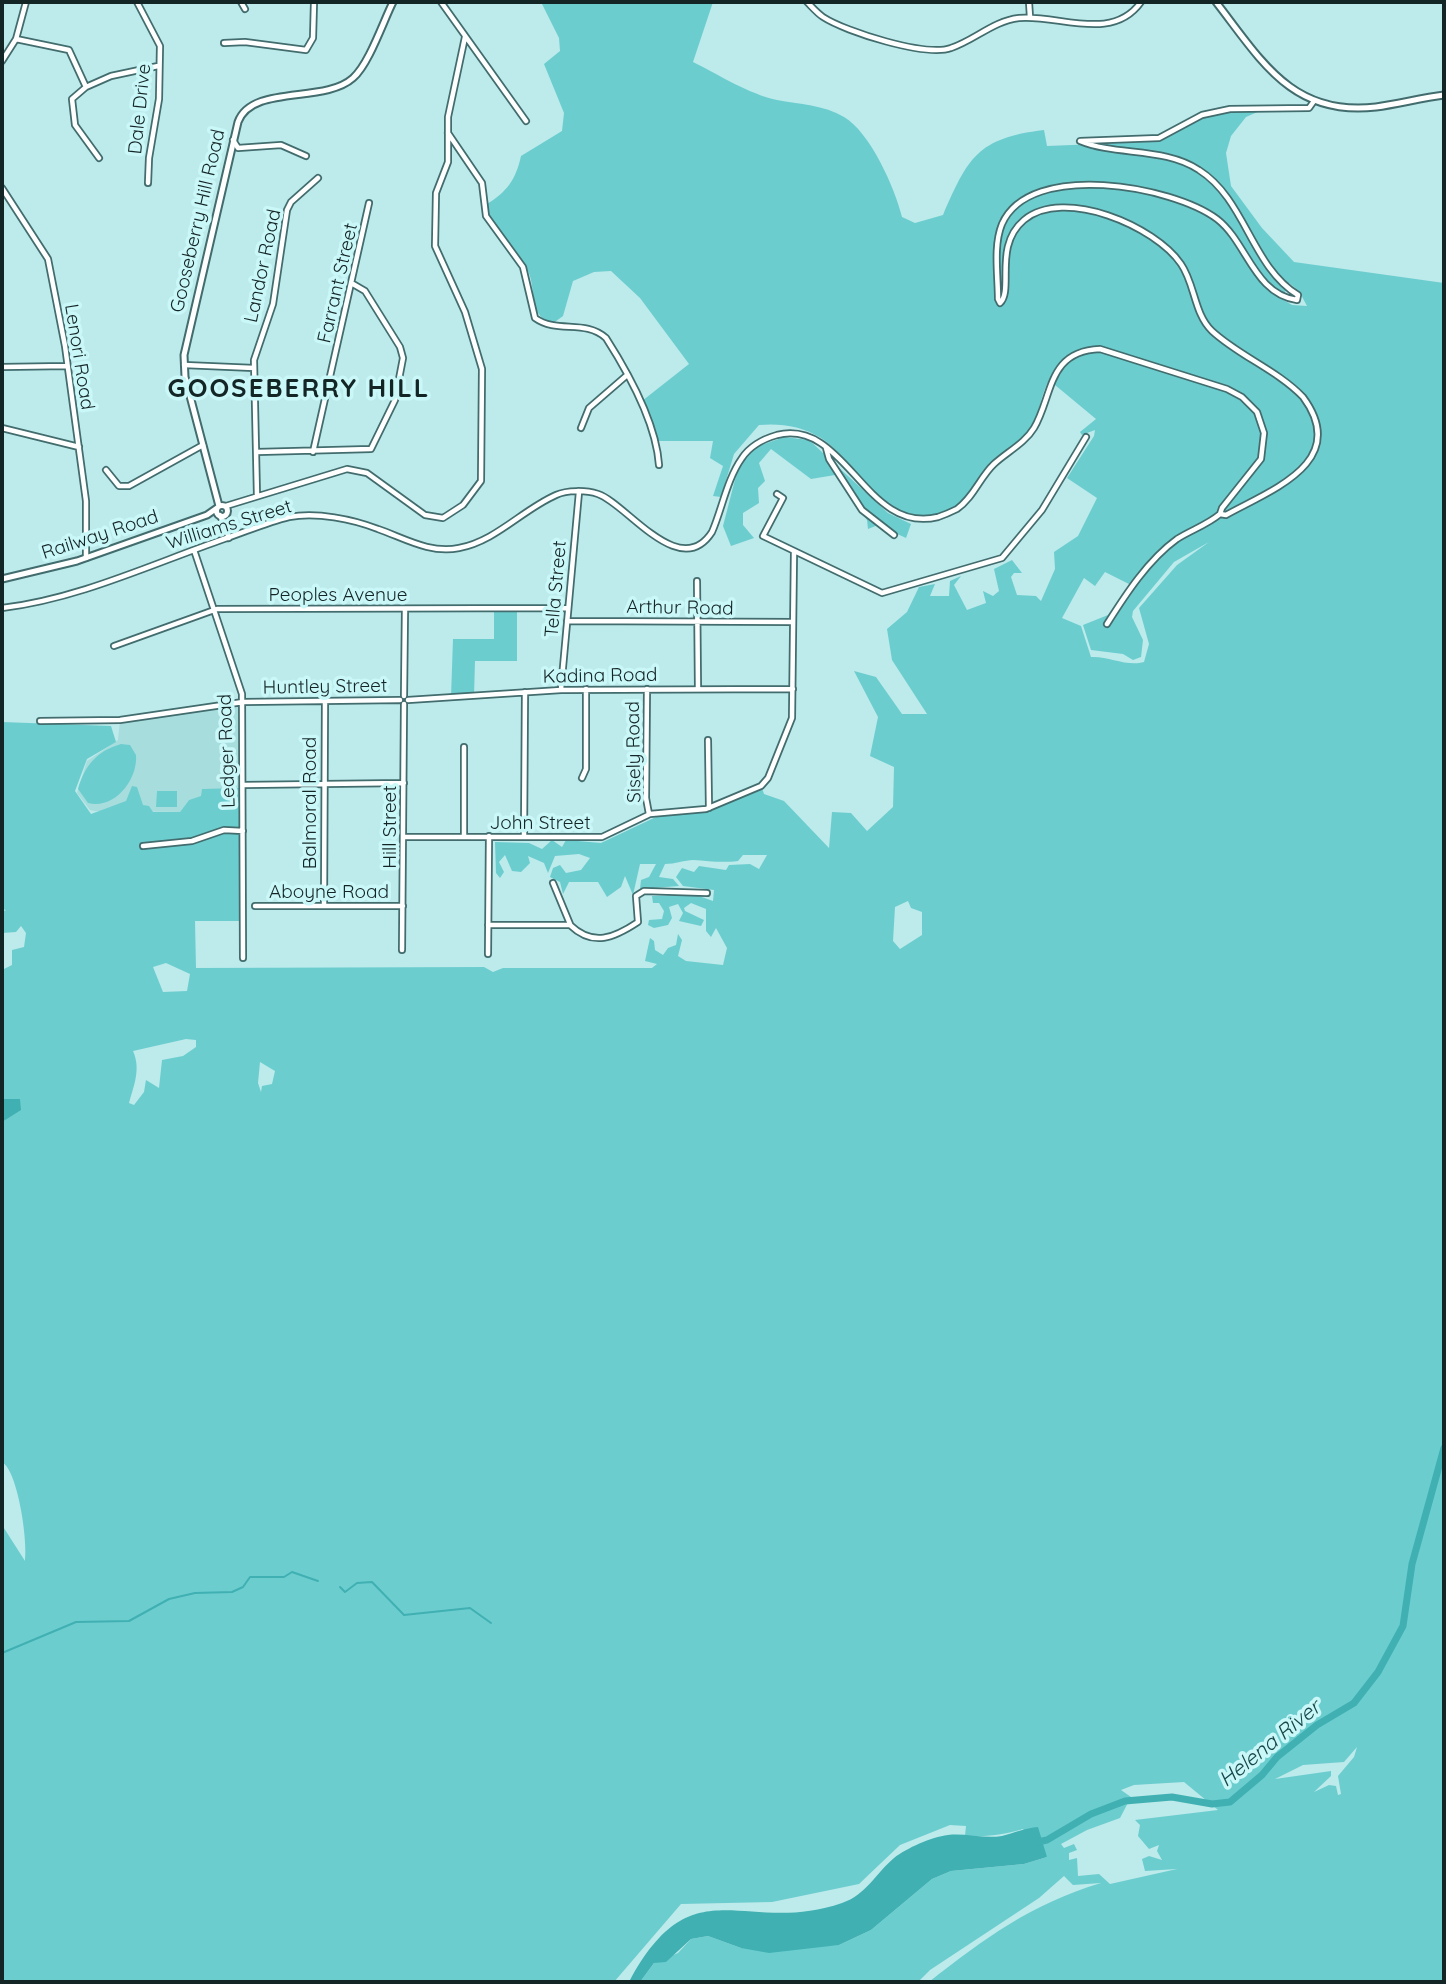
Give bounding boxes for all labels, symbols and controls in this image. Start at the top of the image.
street label: Dale Drive [124,63,156,155]
street label: Gooseberry Hill Road [166,127,230,315]
street label: Landor Road [240,207,286,325]
street label: Farrant Street [313,221,363,345]
street label: Lenori Road [59,302,99,412]
district label: GOOSEBERRY HILL [169,373,429,405]
street label: Williams Street [163,495,295,555]
street label: Railway Road [39,505,161,565]
street label: Tella Street [540,540,572,638]
street label: Peoples Avenue [269,584,407,606]
street label: Arthur Road [626,596,734,620]
street label: Kadina Road [542,664,658,688]
street label: Huntley Street [262,675,388,699]
street label: Ledger Road [214,694,240,808]
street label: Sisely Road [622,701,646,803]
street label: Balmoral Road [299,737,321,869]
street label: Hill Street [379,785,401,869]
street label: John Street [489,812,591,834]
street label: Aboyne Road [269,881,389,903]
water label: Helena River [1214,1695,1326,1793]

